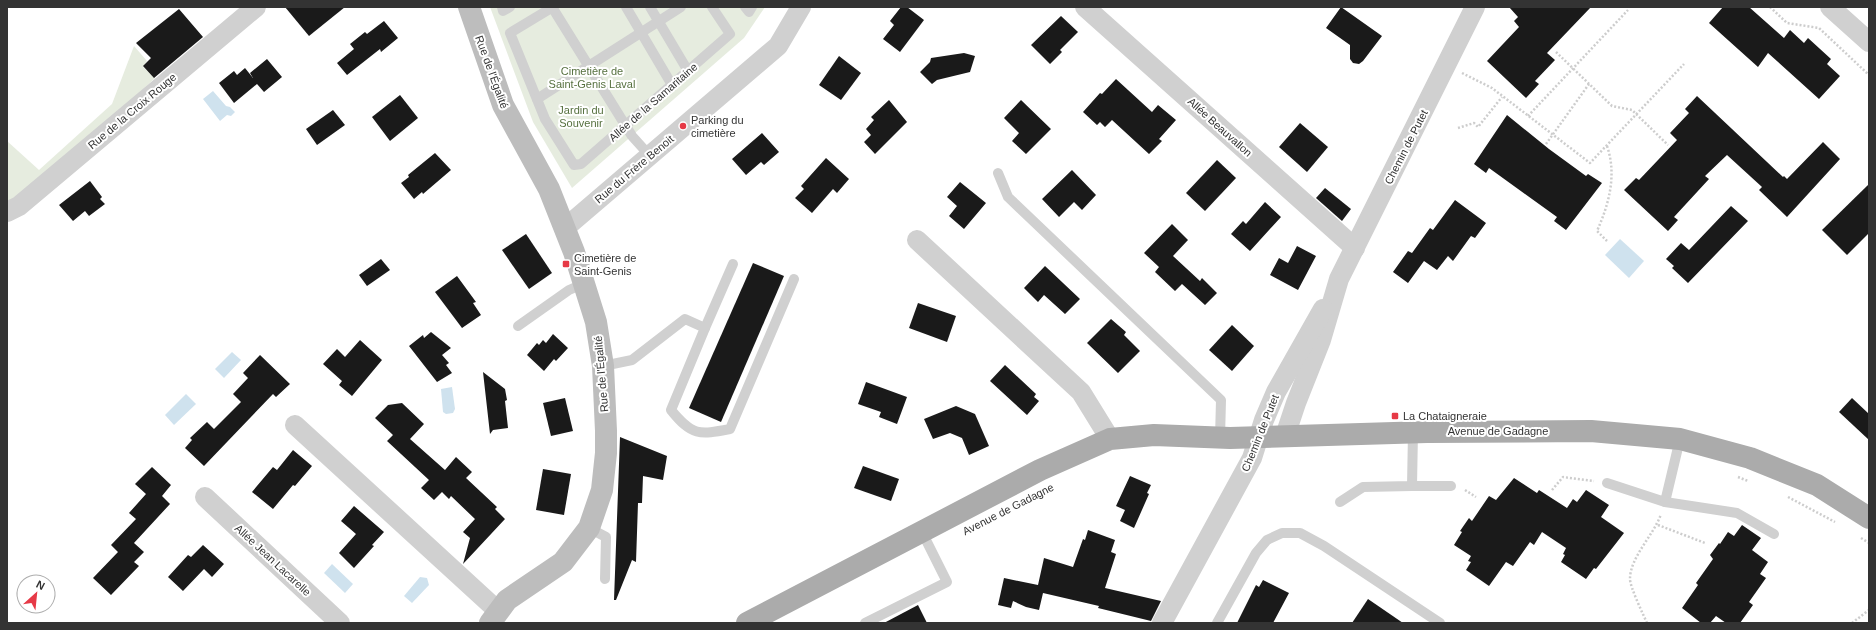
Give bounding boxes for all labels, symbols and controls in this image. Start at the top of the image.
street label: Rue de l'Égalité [473,34,511,110]
street label: Allée de la Samaritaine [606,60,700,144]
park label: Cimetière de Saint-Genis Laval [549,65,635,90]
street label: Rue de la Croix Rouge [86,71,178,151]
street label: Allée Beauvallon [1186,95,1254,159]
park label: Jardin du Souvenir [558,104,604,129]
street label: Chemin de Putet [1382,108,1430,186]
place label: Parking du cimetière [691,114,744,139]
marker: Parking du cimetière [678,121,688,131]
street label: Rue du Frère Benoit [592,133,676,205]
place label: Cimetière de Saint-Genis [574,252,636,277]
marker: Cimetière de Saint-Genis [561,259,571,269]
street label: Rue de l'Égalité [592,335,610,413]
street label: Chemin de Putet [1239,393,1281,473]
place label: La Chataigneraie [1403,410,1487,422]
marker: La Chataigneraie [1390,411,1400,421]
street label: Avenue de Gadagne [1448,425,1548,437]
street label: Avenue de Gadagne [960,481,1056,537]
street label: Allée Jean Lacarelle [233,522,313,598]
north arrow [16,574,56,614]
text: N [34,578,47,592]

